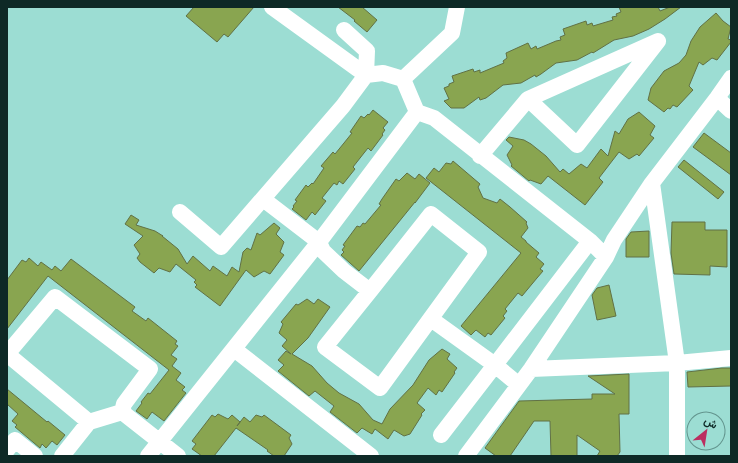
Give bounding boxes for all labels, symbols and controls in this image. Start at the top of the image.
north arrow [686,411,726,451]
text: ش [702,414,720,432]

